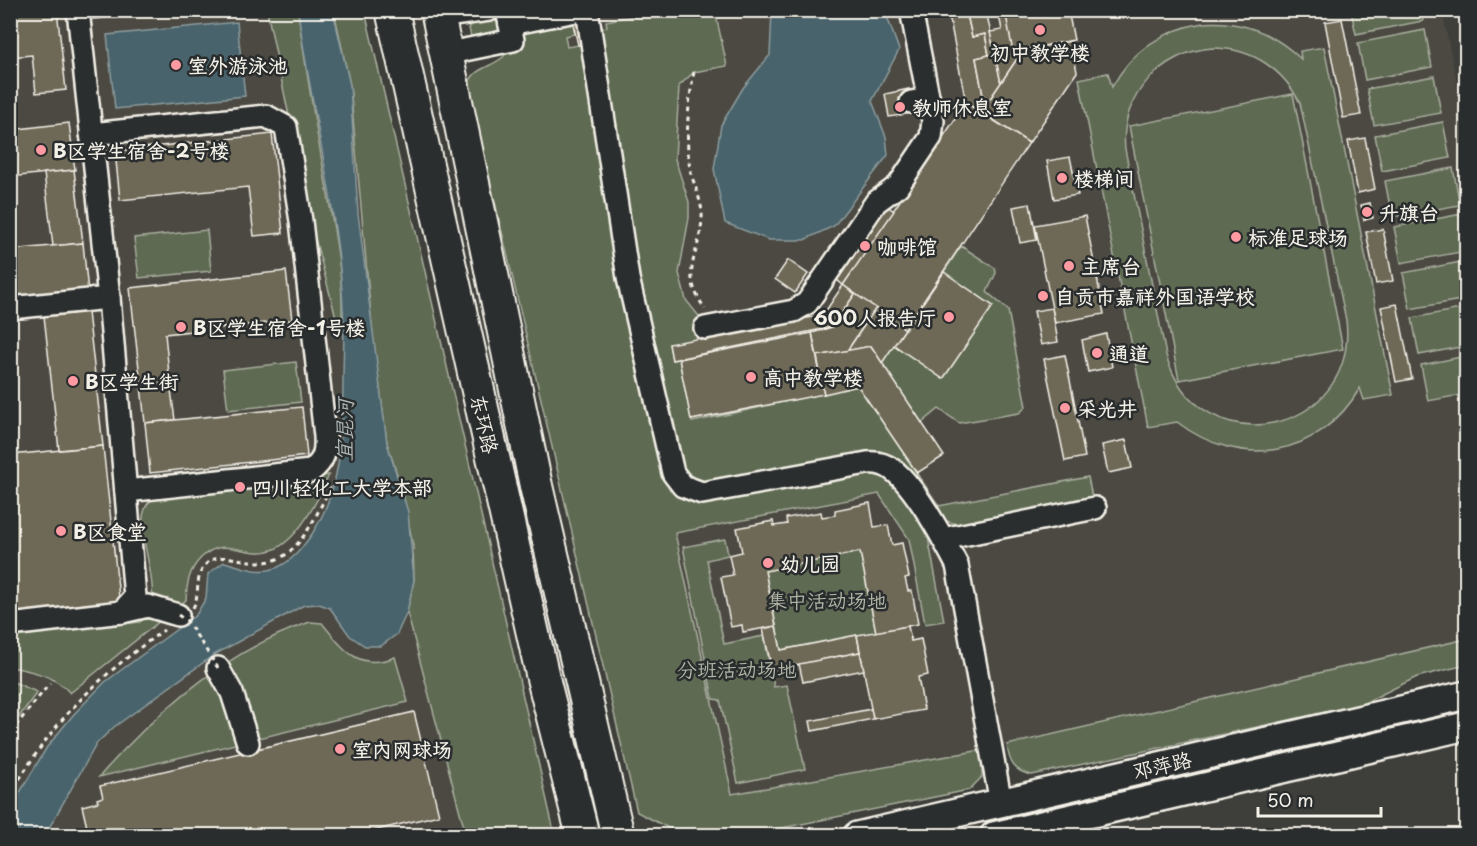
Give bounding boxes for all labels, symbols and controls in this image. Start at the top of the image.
marker: 初中教学楼 [1033,23,1047,37]
place label: 初中教学楼 [990,37,1090,67]
place label: 室外游泳池 [188,50,288,80]
marker: 室外游泳池 [169,58,183,72]
place label: 教师休息室 [912,92,1012,122]
marker: 教师休息室 [893,100,907,114]
place label: B区学生宿舍-2号楼 [53,135,229,165]
marker: B区学生宿舍-2号楼 [34,143,48,157]
place label: 楼梯间 [1074,163,1134,193]
marker: 楼梯间 [1055,171,1069,185]
place label: 升旗台 [1379,197,1439,227]
marker: 升旗台 [1360,205,1374,219]
place label: 标准足球场 [1248,222,1348,252]
marker: 标准足球场 [1229,230,1243,244]
place label: 咖啡馆 [877,231,937,261]
marker: 咖啡馆 [858,239,872,253]
place label: 主席台 [1081,251,1141,281]
marker: 主席台 [1062,259,1076,273]
place label: 自贡市嘉祥外国语学校 [1055,281,1255,311]
marker: 自贡市嘉祥外国语学校 [1036,289,1050,303]
place label: 600人报告厅 [814,302,937,332]
marker: 600人报告厅 [942,310,956,324]
place label: B区学生宿舍-1号楼 [193,312,365,342]
marker: B区学生宿舍-1号楼 [174,320,188,334]
place label: 通道 [1109,338,1149,368]
marker: 通道 [1090,346,1104,360]
place label: 高中教学楼 [763,362,863,392]
place label: B区学生街 [85,366,179,396]
marker: 高中教学楼 [744,370,758,384]
marker: B区学生街 [66,374,80,388]
street label: 东环路 [464,391,507,458]
place label: 采光井 [1077,393,1137,423]
water label: 宜昆河 [326,395,360,462]
marker: 采光井 [1058,401,1072,415]
place label: 四川轻化工大学本部 [252,472,432,502]
marker: 四川轻化工大学本部 [233,480,247,494]
place label: B区食堂 [73,516,147,546]
marker: B区食堂 [54,524,68,538]
place label: 幼儿园 [780,548,840,578]
marker: 幼儿园 [761,556,775,570]
park label: 集中活动场地 [767,585,887,615]
park label: 分班活动场地 [677,654,797,684]
place label: 室内网球场 [352,734,452,764]
marker: 室内网球场 [333,742,347,756]
street label: 邓萍路 [1129,743,1196,786]
scale bar [1258,780,1381,818]
text: 50 m [1267,786,1314,813]

